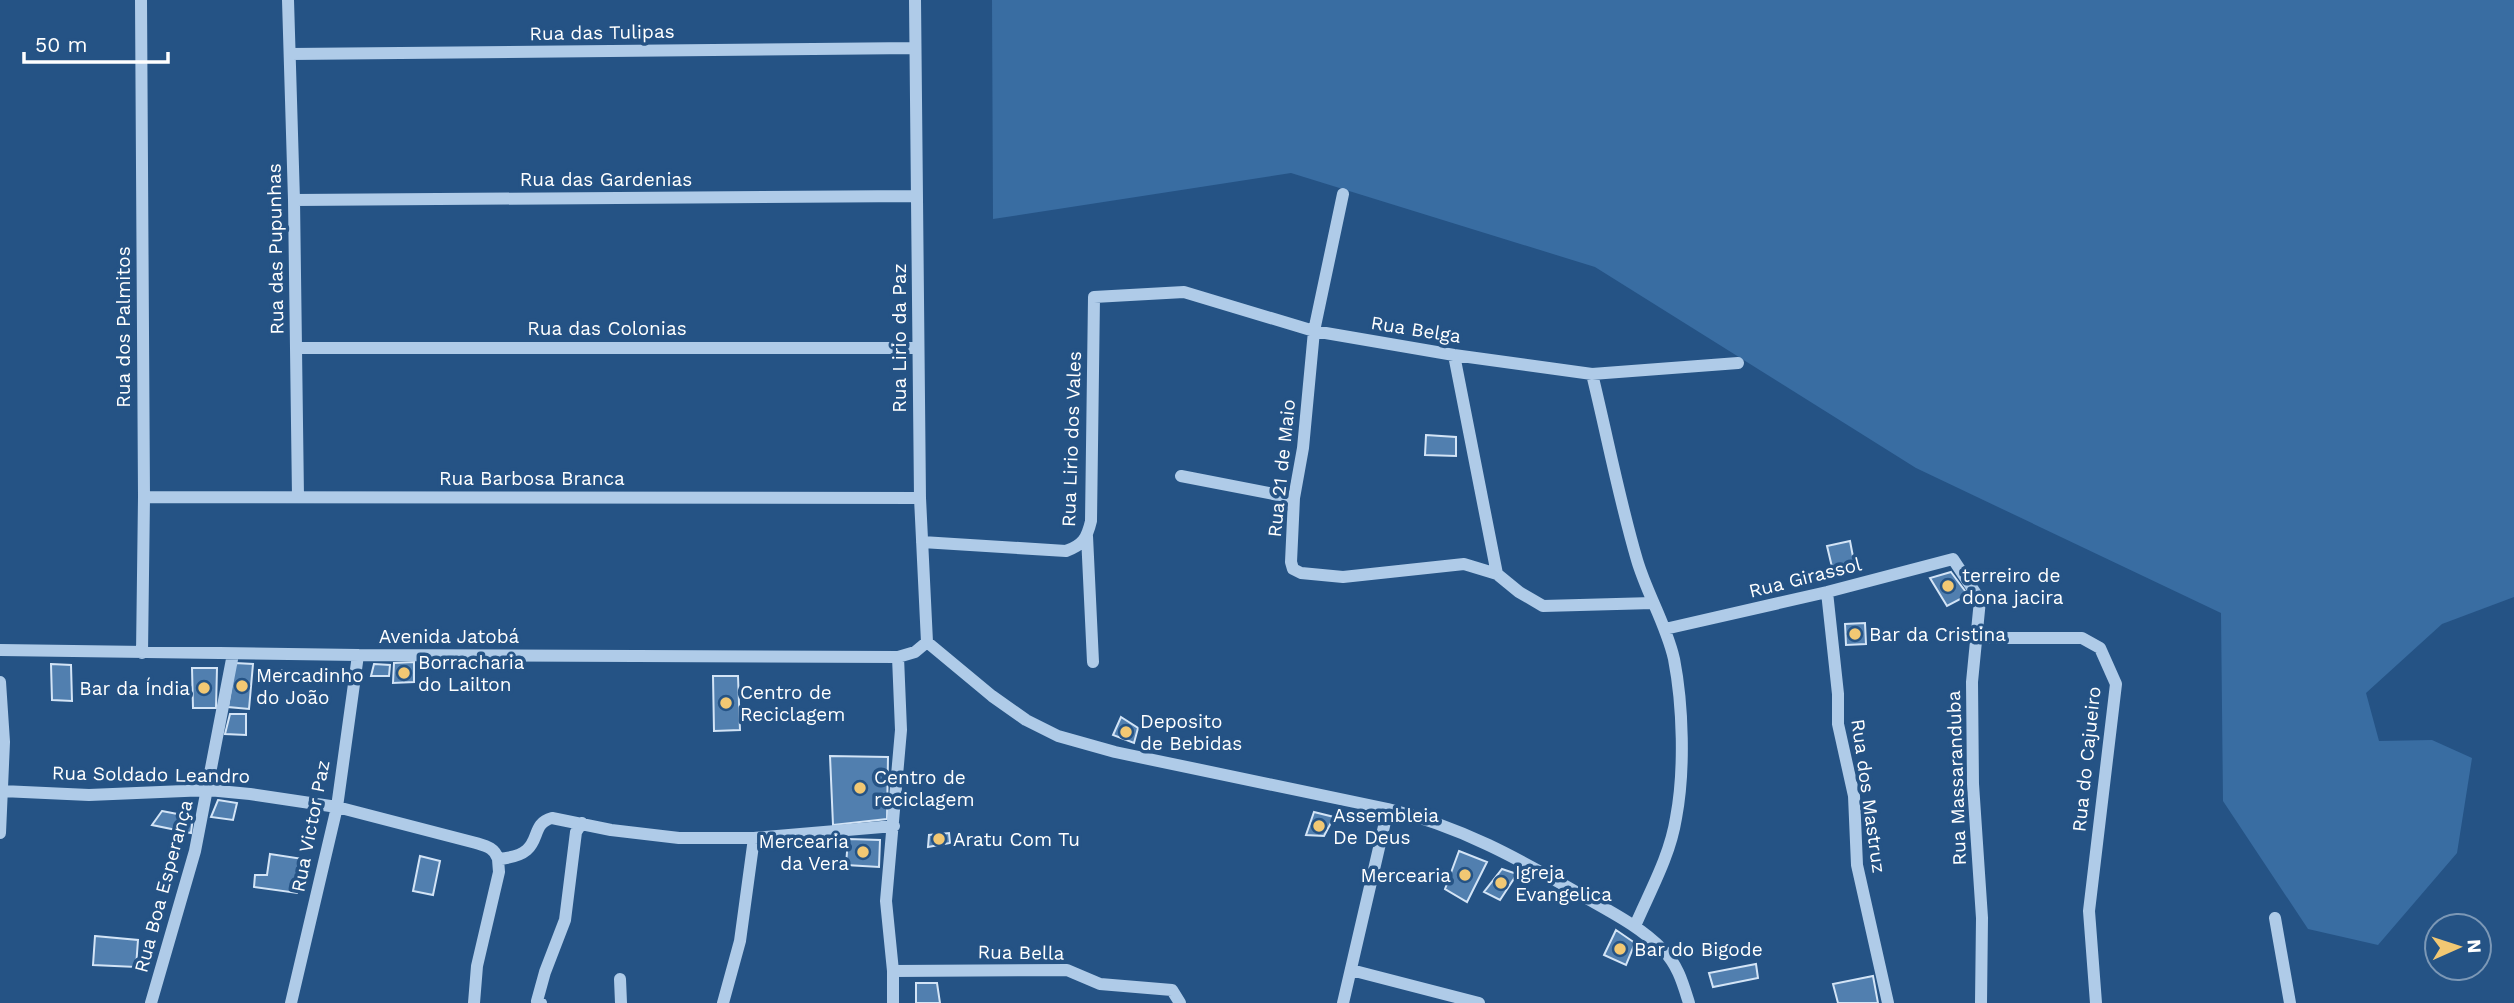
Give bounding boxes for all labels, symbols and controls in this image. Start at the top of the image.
street label: Rua das Tulipas [529,20,675,45]
scale bar [24,21,168,65]
text: 50 m [35,32,87,57]
street label: Rua das Pupunhas [263,163,288,335]
street label: Rua das Gardenias [520,168,692,191]
street label: Rua dos Palmitos [112,246,135,408]
street label: Rua Lirio da Paz [888,263,911,413]
street label: Rua Belga [1369,311,1463,348]
street label: Rua das Colonias [527,317,687,340]
street label: Rua Lirio dos Vales [1057,351,1086,527]
street label: Rua 21 de Maio [1263,398,1300,538]
street label: Rua Barbosa Branca [439,467,625,490]
street label: Rua Girassol [1746,552,1864,603]
place label: terreiro de dona jacira [1962,564,2064,609]
marker: terreiro de dona jacira [1940,578,1956,594]
place label: Bar da Cristina [1869,623,2006,646]
street label: Avenida Jatobá [379,625,520,648]
marker: Bar da Cristina [1847,626,1863,642]
place label: Borracharia do Lailton [418,651,525,696]
place label: Mercadinho do João [256,664,364,709]
marker: Borracharia do Lailton [396,665,412,681]
place label: Bar da Índia [79,677,190,700]
marker: Mercadinho do João [234,678,250,694]
marker: Bar da Índia [196,680,212,696]
place label: Centro de Reciclagem [740,681,845,726]
street label: Rua do Cajueiro [2067,685,2106,833]
street label: Rua Massaranduba [1942,690,1971,866]
marker: Centro de Reciclagem [718,695,734,711]
place label: Deposito de Bebidas [1140,710,1242,755]
street label: Rua dos Mastruz [1846,718,1891,875]
marker: Deposito de Bebidas [1118,724,1134,740]
street label: Rua Victor Paz [286,758,335,894]
street label: Rua Soldado Leandro [52,761,250,788]
place label: Centro de reciclagem [874,766,975,811]
marker: Centro de reciclagem [852,780,868,796]
street label: Rua Boa Esperança [129,797,198,975]
place label: Assembleia De Deus [1333,804,1439,849]
marker: Assembleia De Deus [1311,818,1327,834]
place label: Aratu Com Tu [953,828,1080,851]
place label: Mercearia da Vera [759,830,849,875]
marker: Aratu Com Tu [931,831,947,847]
marker: Mercearia da Vera [855,844,871,860]
place label: Igreja Evangelica [1515,861,1612,906]
place label: Mercearia [1361,864,1451,887]
marker: Mercearia [1457,867,1473,883]
marker: Igreja Evangelica [1493,875,1509,891]
north arrow [2423,912,2493,982]
place label: Bar do Bigode [1634,938,1763,961]
text: N [2463,938,2486,954]
street label: Rua Bella [977,940,1065,965]
marker: Bar do Bigode [1612,941,1628,957]

